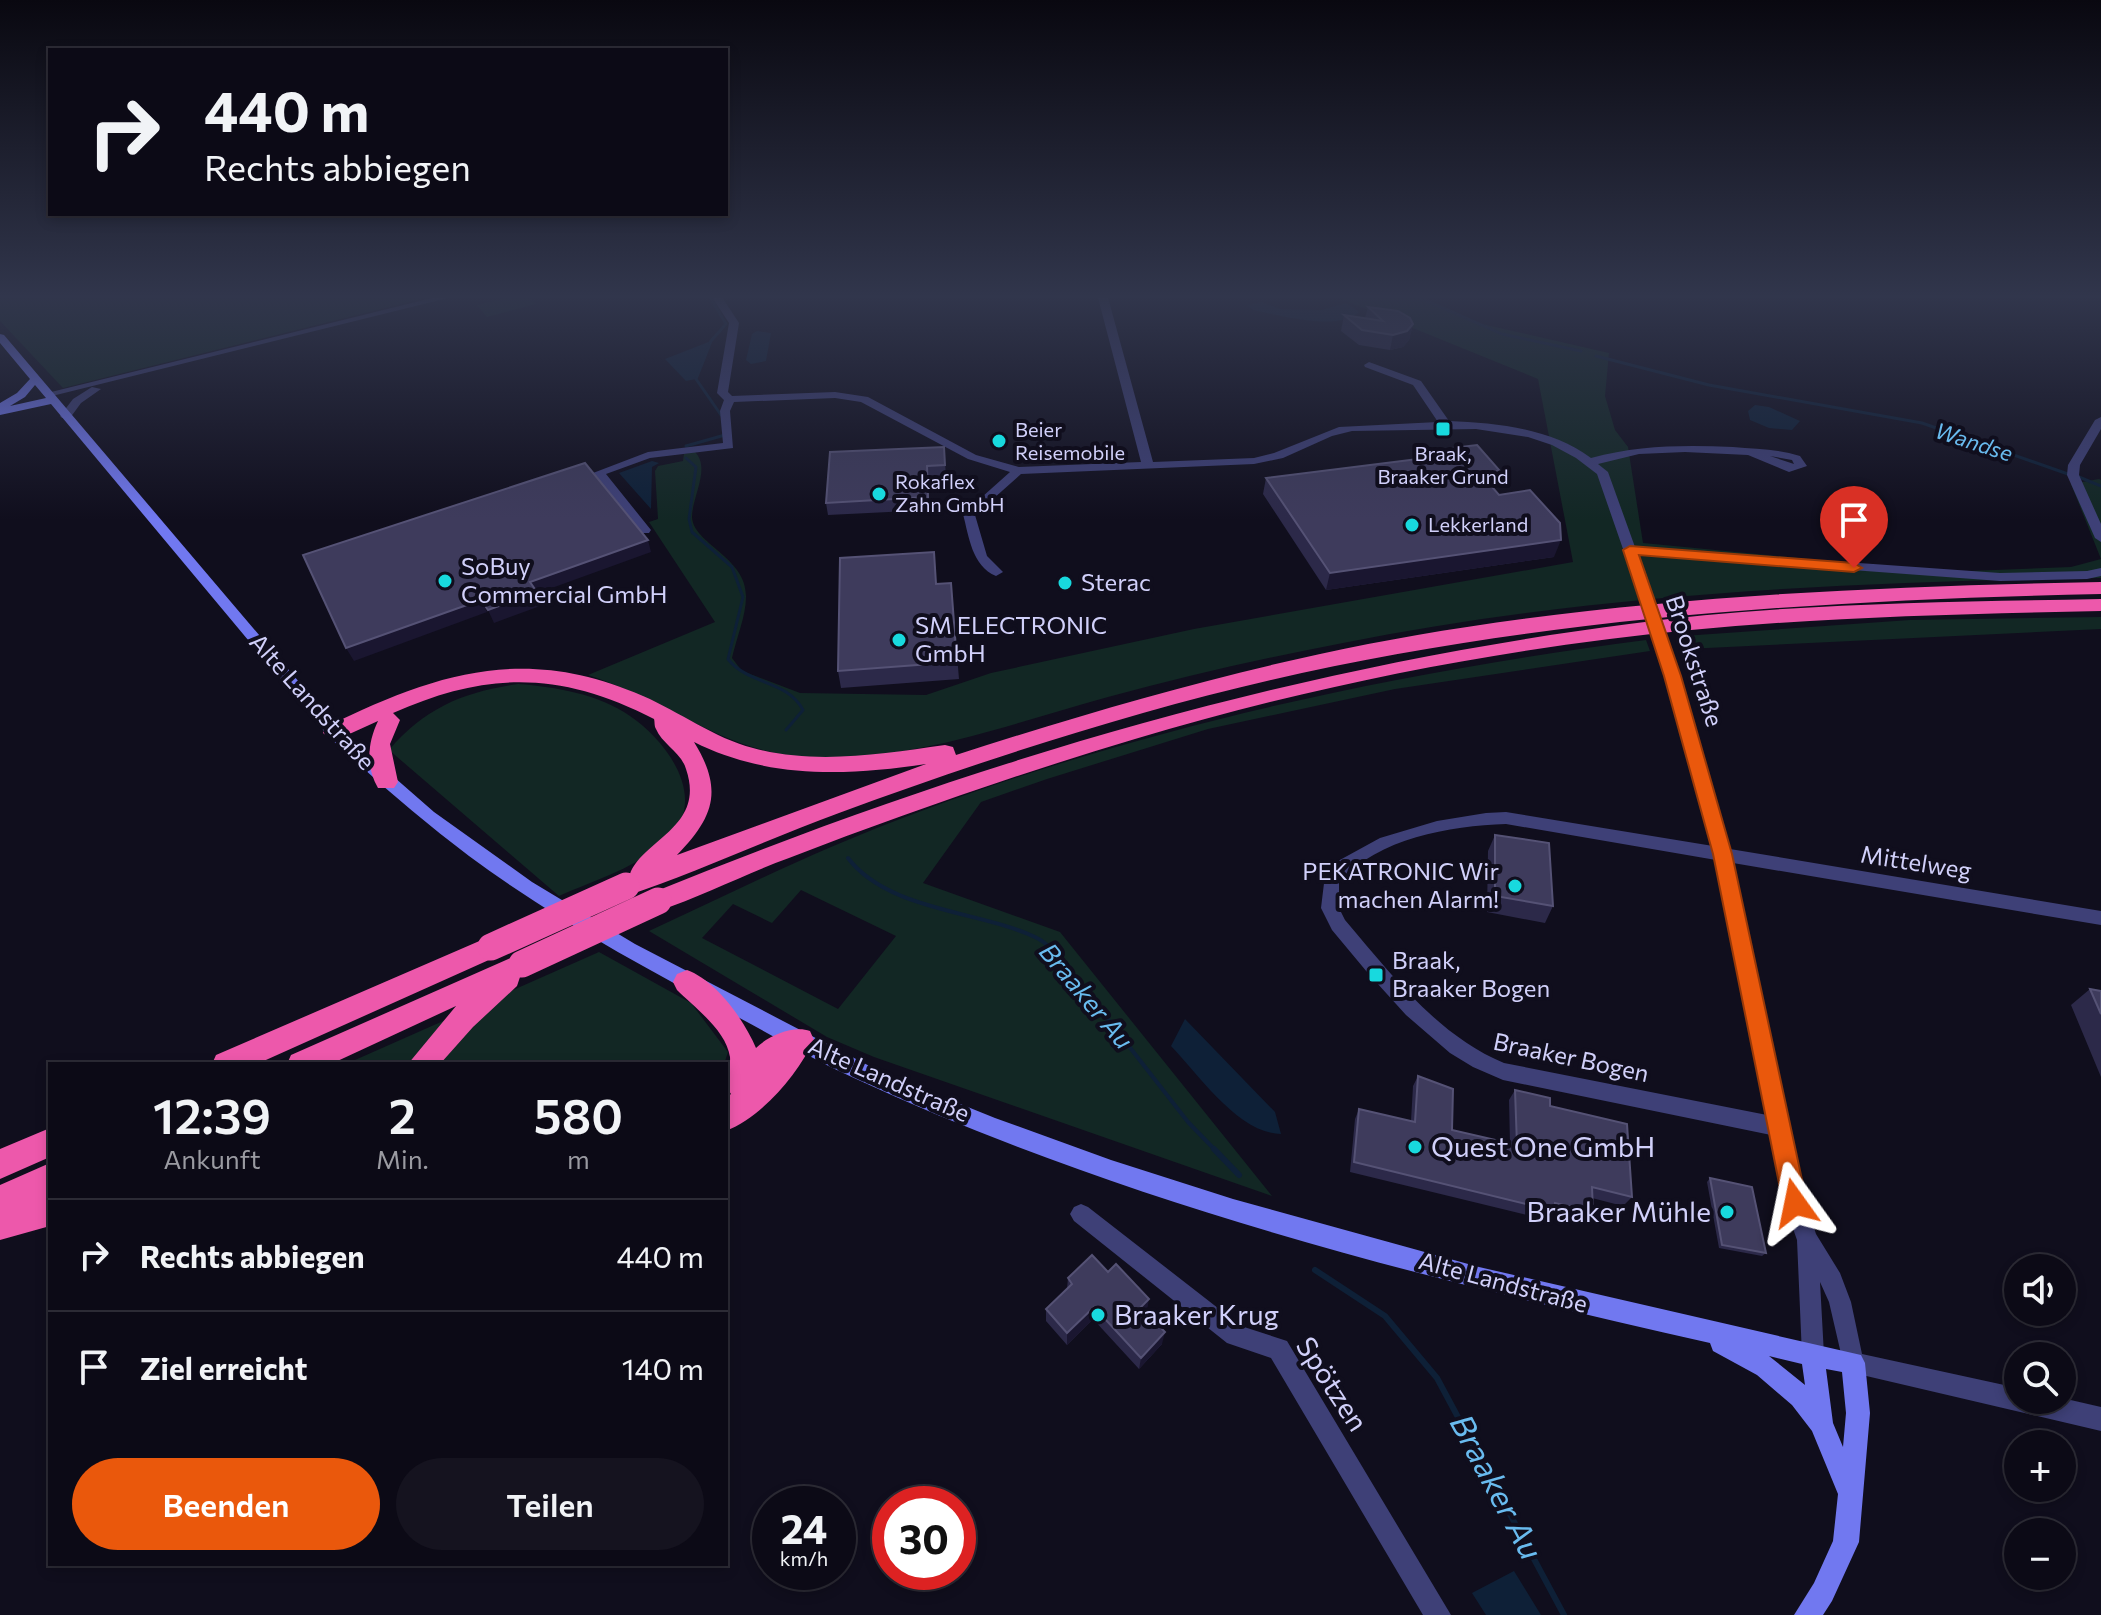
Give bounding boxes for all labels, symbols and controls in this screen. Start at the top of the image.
text: 440 m [204,75,369,144]
icon: right [72,80,176,184]
text: Rechts abbiegen [204,144,471,188]
water label: Wandse [1932,416,2017,467]
place label: Beier Reisemobile [1015,417,1125,464]
marker: Braak, Braaker Grund [1434,420,1452,438]
marker: Beier Reisemobile [990,432,1008,450]
place label: Braak, Braaker Grund [1377,441,1509,488]
place label: Rokaflex Zahn GmbH [895,469,1005,516]
marker: Rokaflex Zahn GmbH [870,485,888,503]
pin [1820,486,1888,568]
icon: arrive [1832,498,1876,542]
place label: Lekkerland [1428,512,1528,536]
marker: Lekkerland [1403,516,1421,534]
place label: SoBuy Commercial GmbH [461,551,668,608]
place label: Sterac [1081,567,1151,596]
marker: SoBuy Commercial GmbH [436,572,454,590]
marker: Sterac [1056,574,1074,592]
street label: Brookstraße [1661,591,1730,730]
place label: SM ELECTRONIC GmbH [915,610,1107,667]
street label: Alte Landstraße [244,627,382,775]
marker: SM ELECTRONIC GmbH [890,631,908,649]
street label: Mittelweg [1859,838,1974,885]
place label: PEKATRONIC Wir machen Alarm! [1302,856,1499,913]
marker: PEKATRONIC Wir machen Alarm! [1506,877,1524,895]
water label: Braaker Au [1034,936,1140,1054]
place label: Braak, Braaker Bogen [1392,945,1550,1002]
marker: Braak, Braaker Bogen [1367,966,1385,984]
street label: Braaker Bogen [1491,1026,1652,1087]
street label: Alte Landstraße [805,1030,975,1127]
text: 12:39 [153,1085,271,1144]
text: 2 [389,1085,416,1144]
text: 580 [534,1085,623,1144]
place label: Quest One GmbH [1431,1129,1655,1163]
marker: Quest One GmbH [1406,1138,1424,1156]
text: Ankunft [163,1143,261,1174]
text: Min. [376,1143,429,1174]
text: m [567,1143,590,1174]
position arrow [1753,1161,1837,1245]
place label: Braaker Mühle [1527,1194,1711,1228]
marker: Braaker Mühle [1718,1203,1736,1221]
icon: right [72,1233,116,1277]
text: Rechts abbiegen [140,1237,365,1274]
text: 440 m [617,1237,704,1274]
street label: Alte Landstraße [1416,1245,1591,1318]
map controls [2004,1254,2076,1590]
button: sound [2004,1254,2076,1326]
place label: Braaker Krug [1114,1297,1279,1331]
marker: Braaker Krug [1089,1306,1107,1324]
street label: Spötzen [1290,1330,1376,1437]
button: search [2004,1342,2076,1414]
icon: arrive [72,1345,116,1389]
text: Ziel erreicht [140,1349,308,1386]
text: 140 m [622,1349,704,1386]
water label: Braaker Au [1443,1407,1553,1566]
button: + [2004,1430,2076,1502]
button: Beenden [72,1458,380,1550]
button: Teilen [396,1458,704,1550]
speed limit sign: 30 [872,1486,976,1590]
text: 24 [781,1503,827,1552]
button: − [2004,1518,2076,1590]
text: km/h [780,1546,828,1570]

